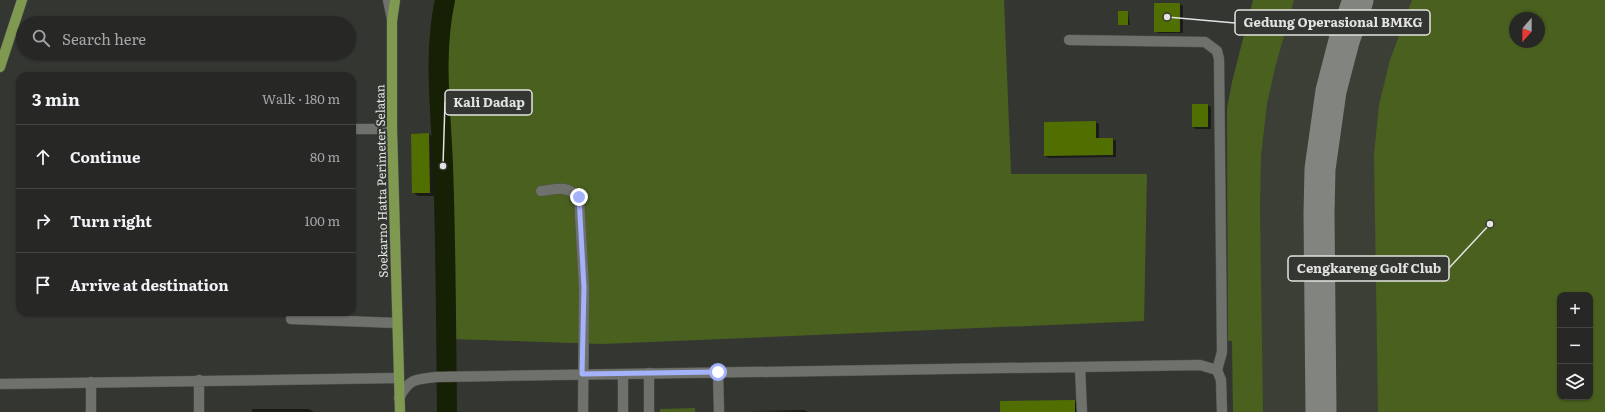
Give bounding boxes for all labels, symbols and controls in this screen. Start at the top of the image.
callout: Gedung Operasional BMKG [1235,10,1430,35]
text: Gedung Operasional BMKG [1244,12,1422,31]
north arrow [1509,12,1545,48]
search box [16,16,356,60]
icon: search [30,27,52,49]
text: Search here [62,27,146,50]
street label: Soekarno Hatta Perimeter Selatan [370,84,392,278]
text: 3 min [32,86,80,111]
text: Walk · 180 m [262,89,340,108]
callout: Kali Dadap [445,90,532,115]
text: Kali Dadap [453,92,525,111]
text: Continue [70,145,140,168]
icon: ahead [32,146,54,168]
text: 80 m [310,147,340,166]
route end [570,188,588,206]
text: Turn right [70,209,152,232]
icon: right [32,210,54,232]
text: 100 m [304,211,340,230]
callout: Cengkareng Golf Club [1288,256,1449,281]
text: Cengkareng Golf Club [1297,258,1441,277]
text: Arrive at destination [70,273,229,296]
icon: arrive [32,274,54,296]
map controls [1557,292,1593,400]
button: + [1557,292,1593,328]
button: − [1557,328,1593,364]
route start [709,363,727,381]
button: layers [1557,364,1593,400]

